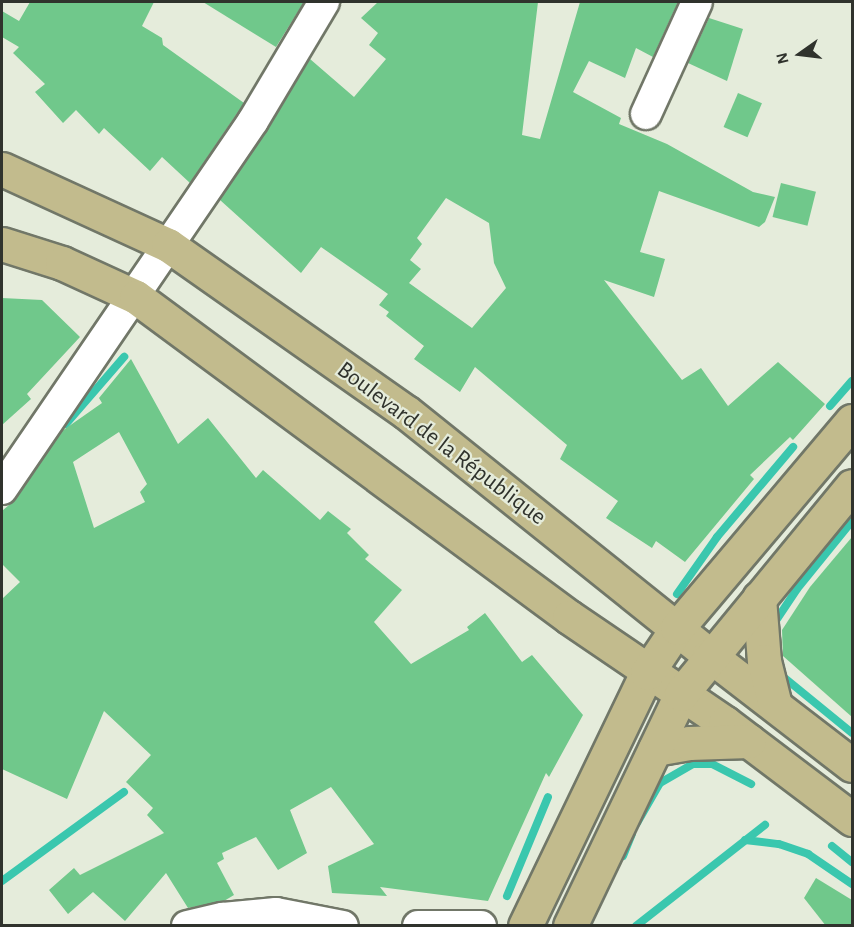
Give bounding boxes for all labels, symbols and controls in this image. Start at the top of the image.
north arrow [770,24,830,84]
text: N [773,51,792,66]
street label: Boulevard de la République [331,356,551,532]

